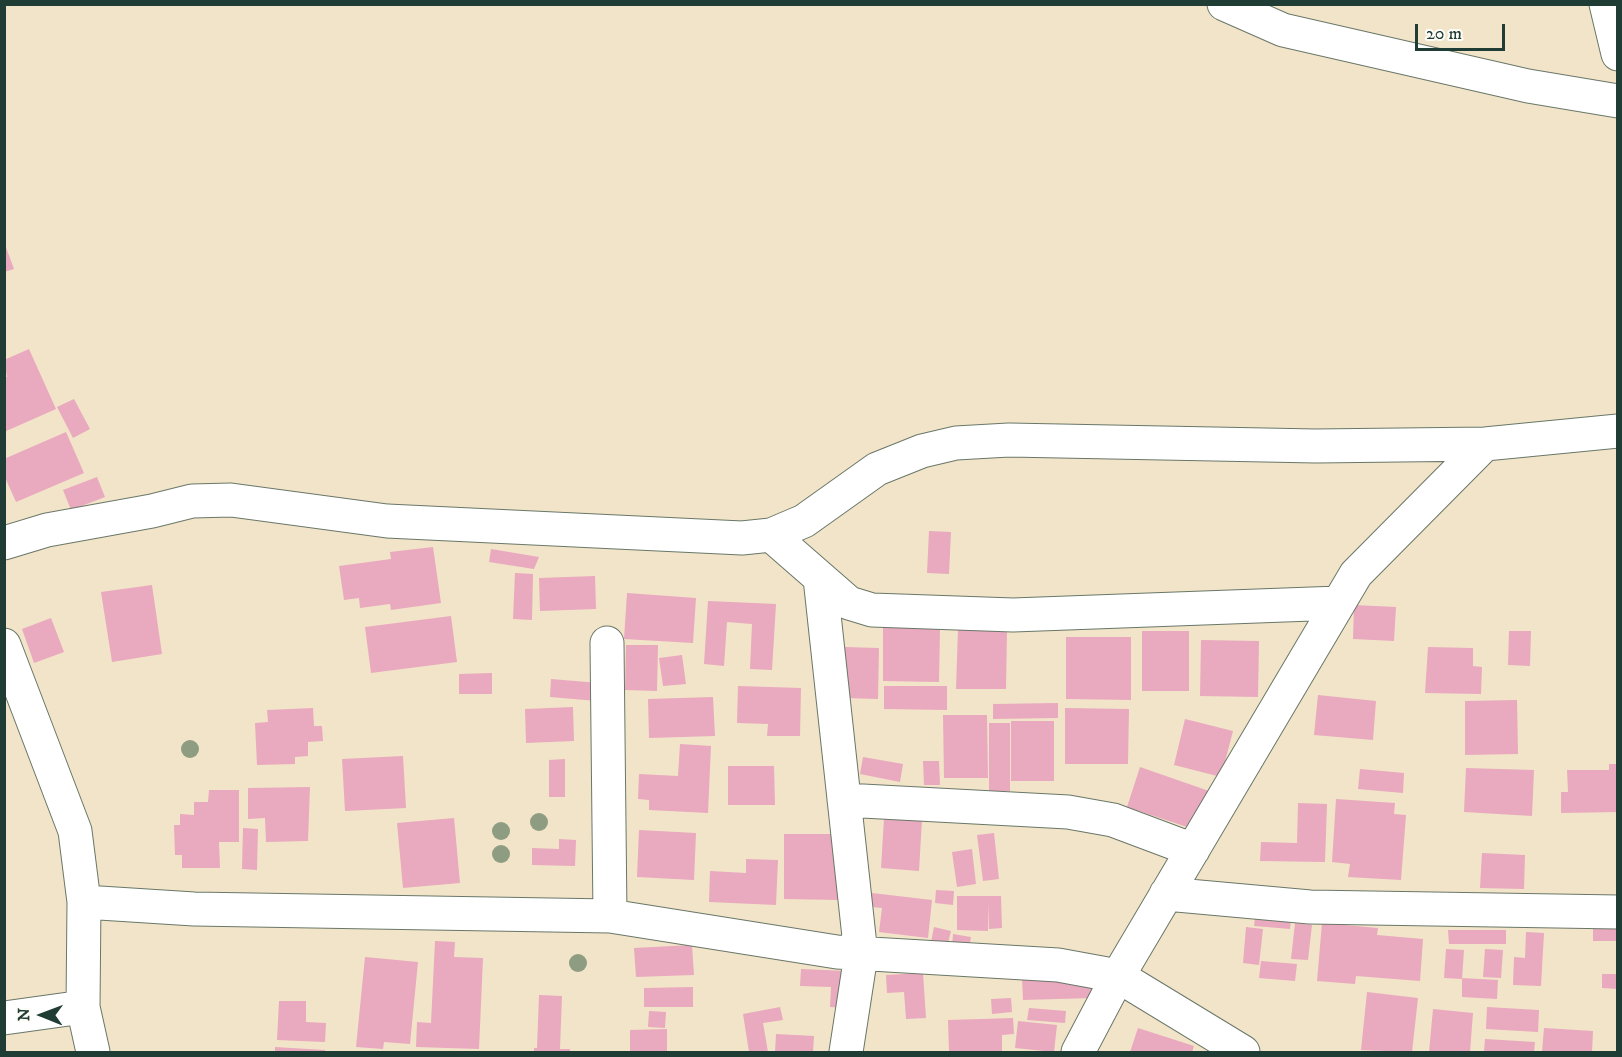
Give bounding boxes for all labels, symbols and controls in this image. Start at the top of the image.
scale bar [1418,12,1508,50]
text: 20 m [1426,23,1462,45]
north arrow [12,985,72,1045]
text: N [14,1008,34,1021]

